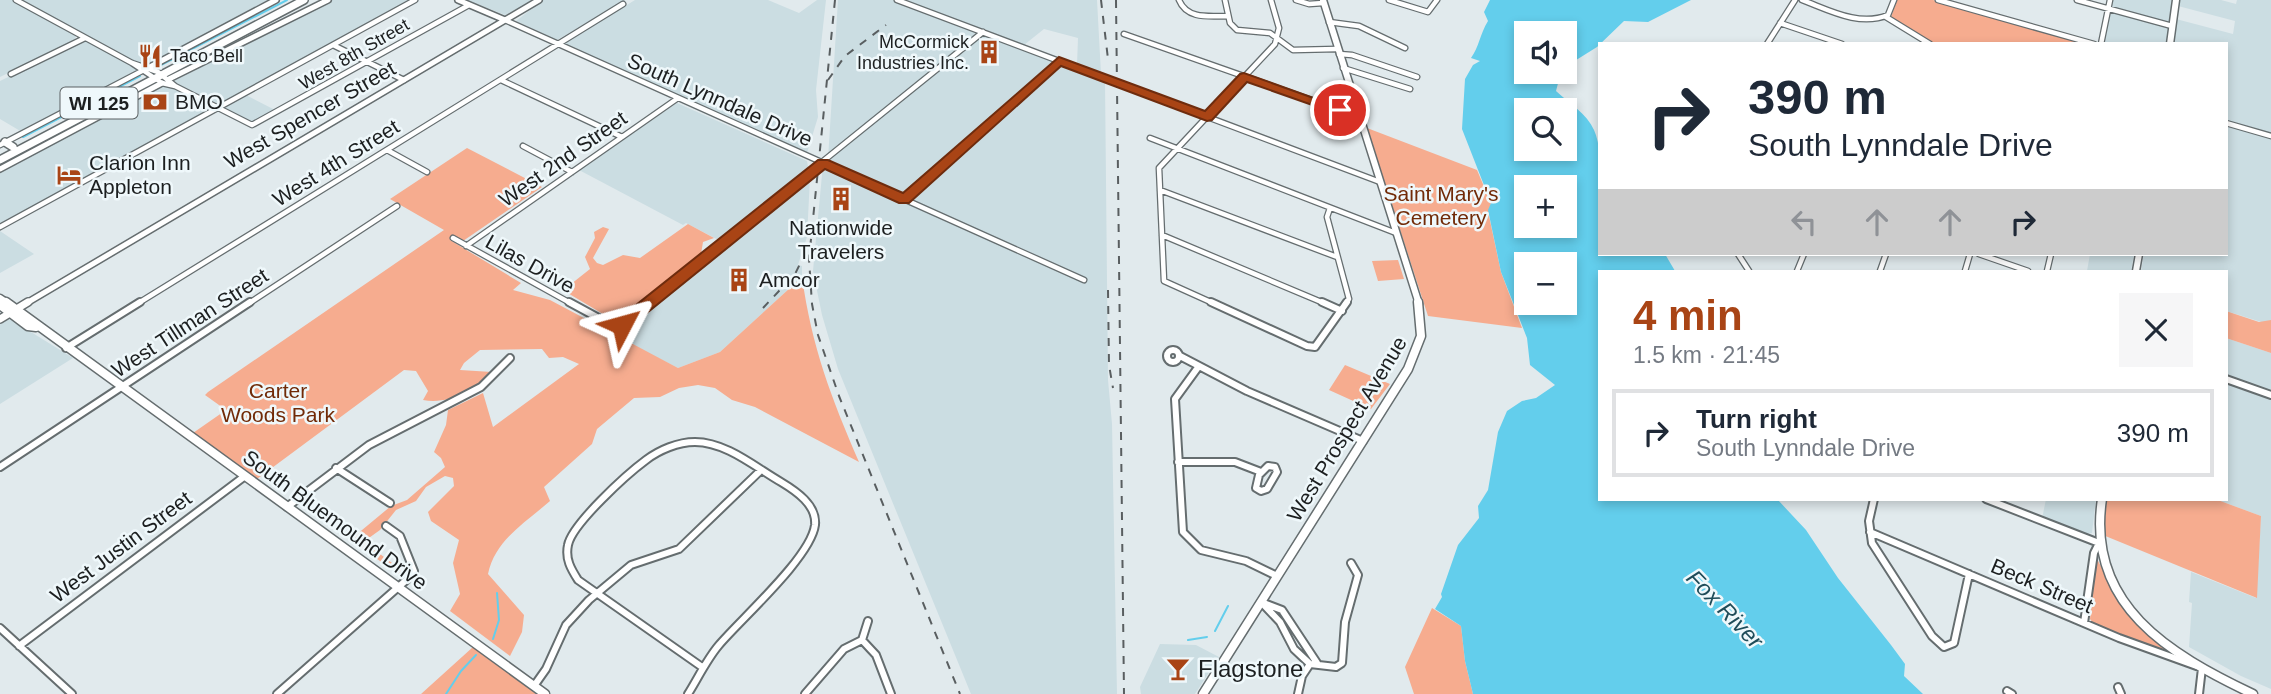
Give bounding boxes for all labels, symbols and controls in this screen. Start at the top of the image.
street label: West 8th Street [295,14,413,94]
map controls [1514,21,1577,315]
button: sound [1514,21,1577,84]
place label: McCormick Industries Inc. [857,32,970,73]
building icon: McCormick Industries Inc. [975,38,1003,66]
restaurant icon: Taco Bell [136,42,164,70]
place label: Taco Bell [170,46,243,66]
street label: South Lynndale Drive [624,48,816,151]
street label: West Spencer Street [220,56,399,173]
icon: right [1633,70,1724,161]
text: 390 m [1748,70,1887,124]
pin [1310,80,1370,140]
road number: WI 125 [60,88,138,118]
bank icon: BMO [141,88,169,116]
place label: BMO [175,90,223,113]
icon: arrive [1321,91,1359,129]
button: search [1514,98,1577,161]
street label: West 2nd Street [495,106,631,211]
street label: West 4th Street [268,114,403,211]
text: South Lynndale Drive [1748,127,2053,163]
place label: Clarion Inn Appleton [89,151,191,198]
hotel icon: Clarion Inn Appleton [55,161,83,189]
button: + [1514,175,1577,238]
park label: Saint Mary's Cemetery [1384,182,1498,229]
building icon: Nationwide Travelers [827,185,855,213]
icon: left [1785,203,1823,241]
icon: ahead [1858,203,1896,241]
icon: ahead [1931,203,1969,241]
icon: right [2004,203,2042,241]
place label: Nationwide Travelers [789,216,893,263]
street label: Lilas Drive [482,230,579,297]
button: − [1514,252,1577,315]
street label: West Tillman Street [107,263,272,382]
building icon: Amcor [725,266,753,294]
place label: Amcor [759,268,820,291]
position arrow [585,288,659,362]
text: 4 min [1633,292,1743,339]
button: close [2119,293,2193,367]
street label: West Prospect Avenue [1282,332,1411,525]
text: 1.5 km · 21:45 [1633,342,1780,368]
park label: Carter Woods Park [221,379,335,426]
text: Turn right [1696,404,1817,434]
icon: right [1637,414,1675,452]
text: 390 m [2117,418,2189,448]
text: South Lynndale Drive [1696,435,1915,461]
street label: South Bluemound Drive [239,445,432,594]
street label: West Justin Street [46,486,196,607]
street label: Beck Street [1988,554,2097,617]
water label: Fox River [1681,565,1769,654]
bar icon: Flagstone [1164,655,1192,683]
place label: Flagstone [1198,655,1303,682]

